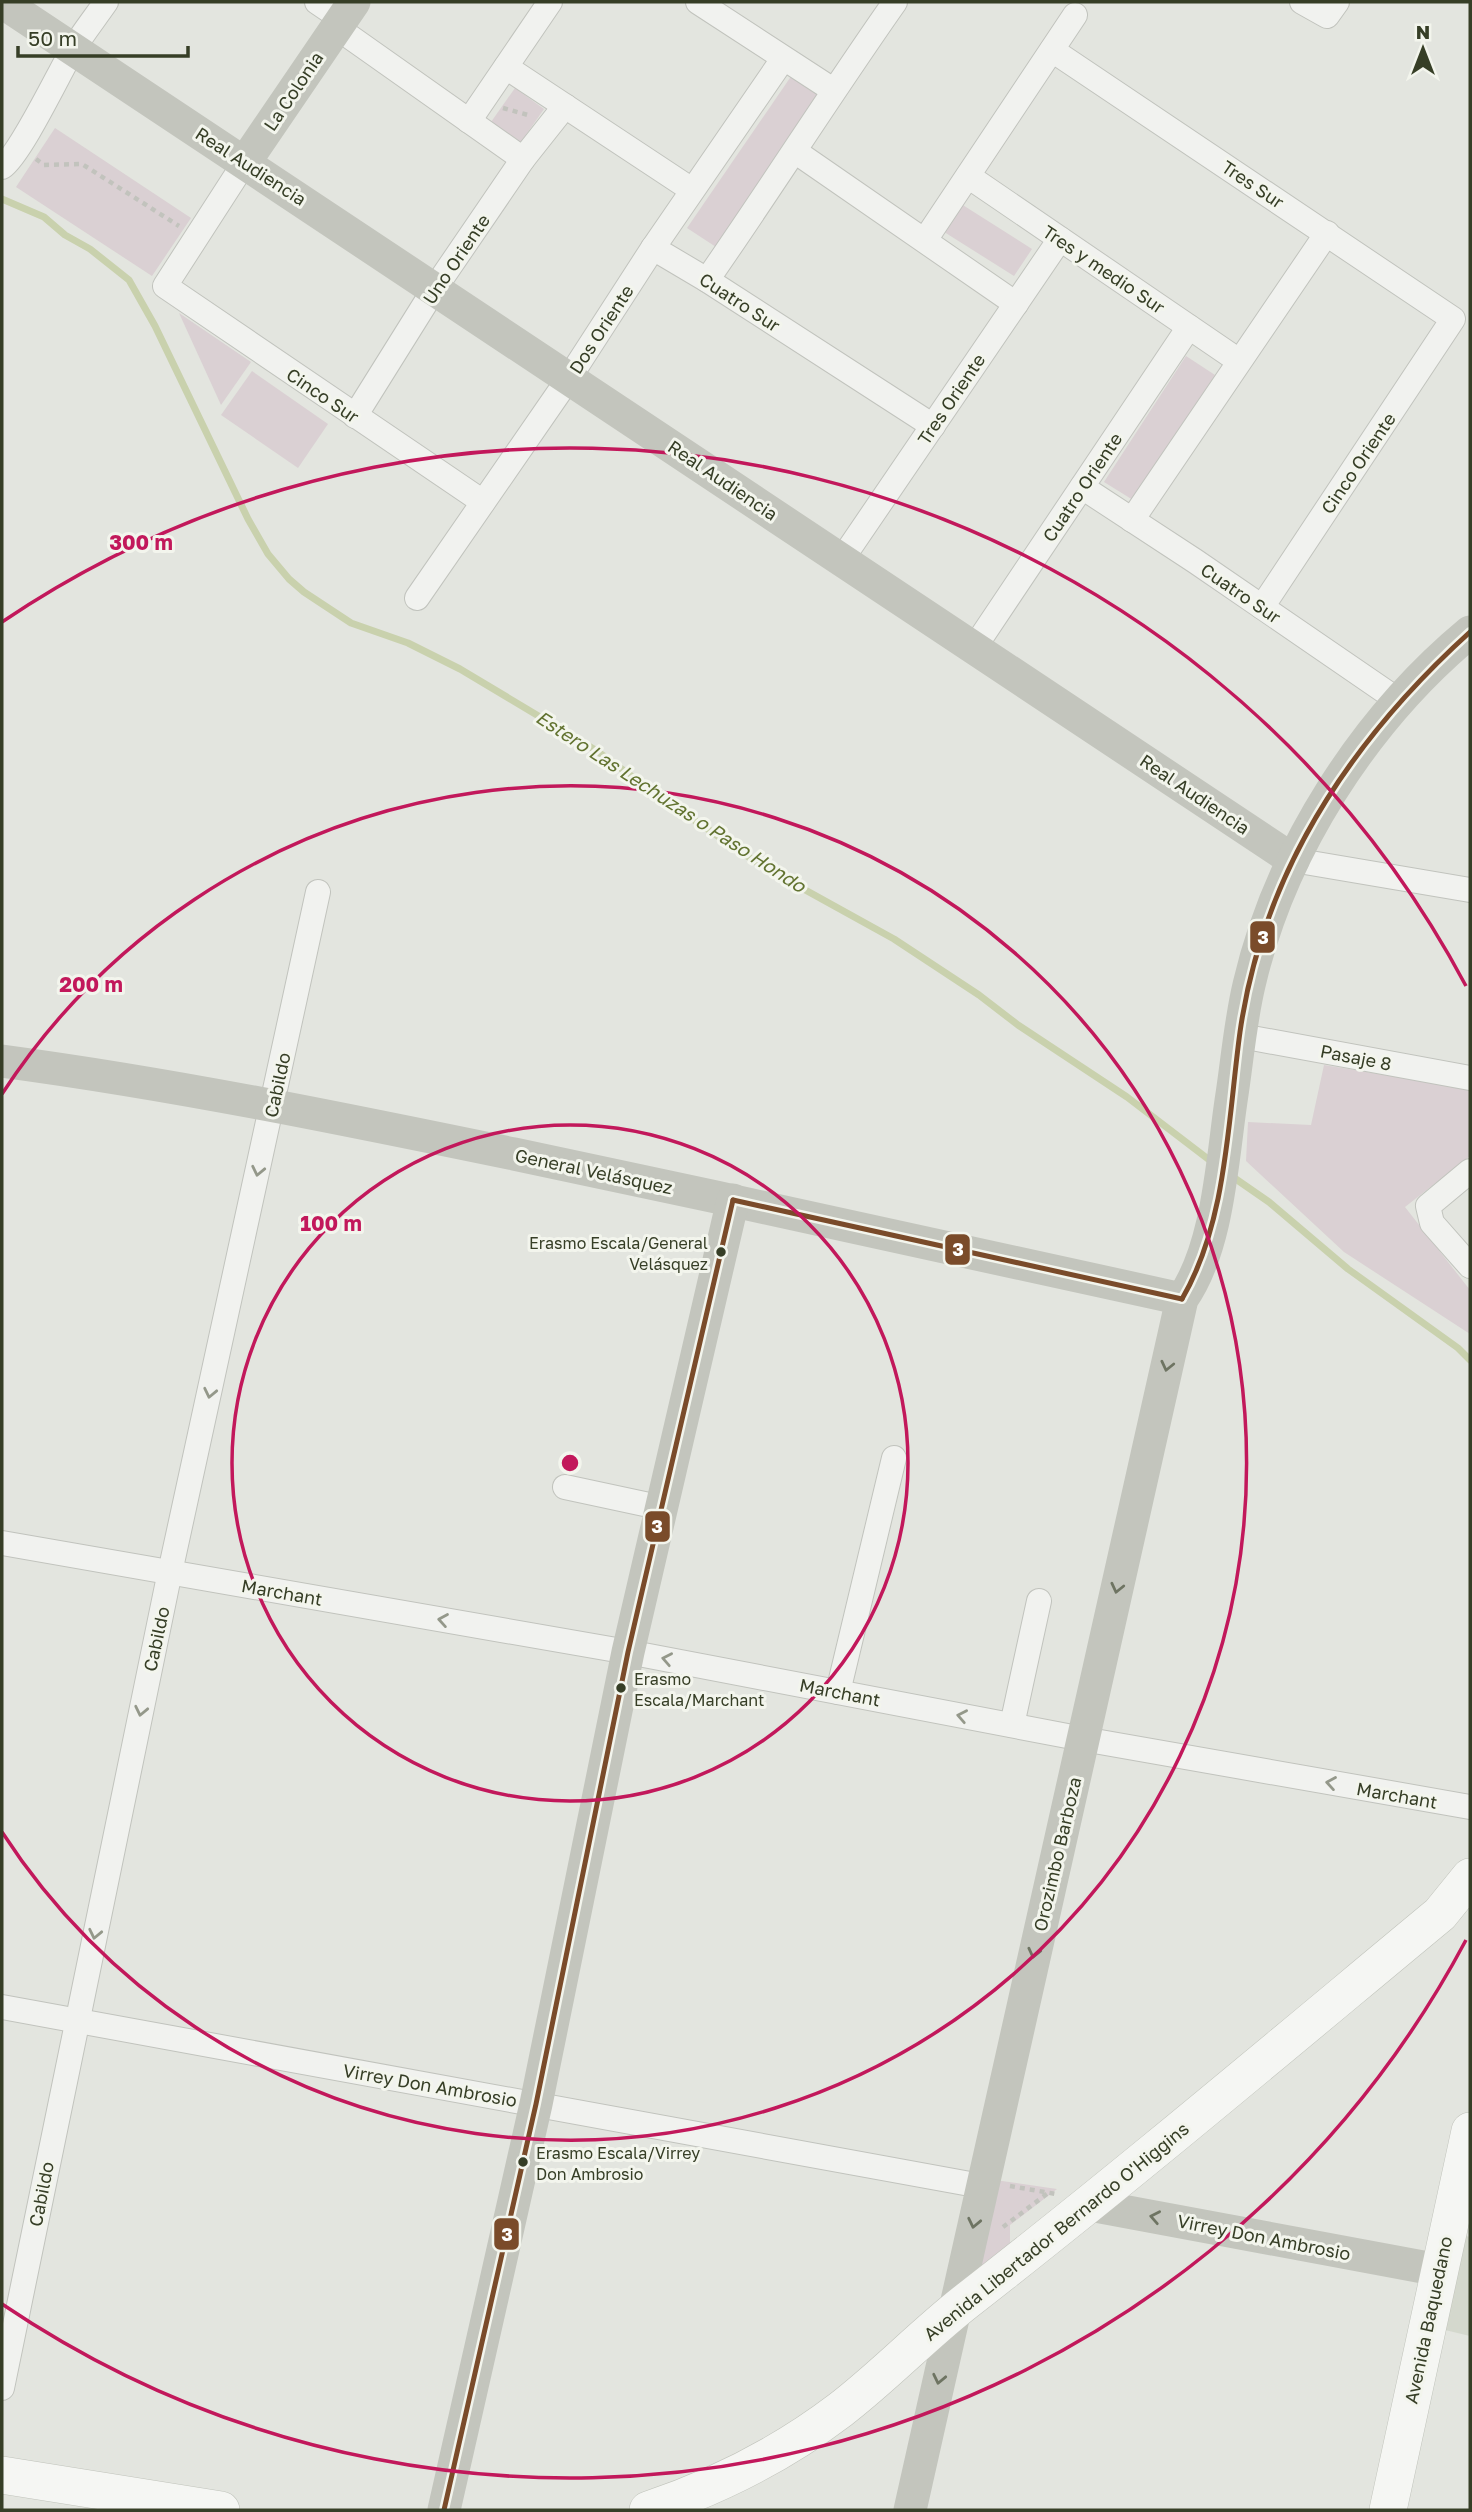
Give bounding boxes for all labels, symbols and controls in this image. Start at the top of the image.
scale bar [18,14,187,58]
north arrow [1388,14,1458,84]
text: N [1416,20,1430,43]
text: 50 m [28,25,77,51]
street label: La Colonia [259,47,327,135]
street label: Real Audiencia [191,122,311,210]
street label: Tres Sur [1218,155,1288,213]
street label: Uno Oriente [418,210,494,308]
street label: Tres y medio Sur [1039,220,1169,318]
street label: Cuatro Sur [695,268,785,336]
street label: Dos Oriente [564,280,638,378]
street label: Tres Oriente [913,349,989,449]
street label: Cinco Sur [283,363,363,427]
street label: Cinco Oriente [1316,408,1400,518]
street label: Cuatro Oriente [1037,428,1127,546]
street label: Real Audiencia [664,435,782,525]
text: 300 m [109,529,173,555]
street label: Cuatro Sur [1197,558,1285,628]
water label: Estero Las Lechuzas o Paso Hondo [532,705,811,898]
street label: Real Audiencia [1136,749,1254,839]
line badge: 3 [1249,920,1276,954]
text: 3 [1257,925,1269,948]
text: 200 m [59,971,123,997]
street label: Pasaje 8 [1318,1039,1394,1075]
street label: Cabildo [259,1051,295,1119]
street label: General Velásquez [513,1144,675,1198]
one-way arrow [252,1165,267,1177]
text: 100 m [300,1210,362,1236]
place label: Erasmo Escala/General Velásquez [529,1233,708,1274]
line badge: 3 [944,1233,971,1266]
text: 3 [952,1237,964,1260]
marker: Erasmo Escala/General Velásquez [714,1245,728,1259]
one-way arrow [1161,1360,1176,1372]
one-way arrow [203,1387,218,1399]
centre of rings [558,1451,582,1475]
line badge: 3 [644,1510,671,1543]
text: 3 [651,1514,663,1537]
street label: Marchant [240,1574,324,1610]
one-way arrow [1111,1582,1125,1594]
street label: Cabildo [138,1605,174,1673]
one-way arrow [437,1613,448,1628]
one-way arrow [661,1653,673,1668]
place label: Erasmo Escala/Marchant [634,1669,764,1710]
street label: Marchant [798,1673,882,1711]
marker: Erasmo Escala/Marchant [614,1681,628,1695]
one-way arrow [135,1705,150,1717]
one-way arrow [956,1709,968,1724]
street label: Orozimbo Barboza [1029,1775,1085,1933]
one-way arrow [1325,1776,1337,1791]
street label: Marchant [1355,1777,1439,1813]
one-way arrow [89,1928,104,1940]
one-way arrow [1028,1947,1043,1959]
street label: Virrey Don Ambrosio [341,2059,519,2111]
street label: Avenida Libertador Bernardo O'Higgins [919,2117,1193,2345]
place label: Erasmo Escala/Virrey Don Ambrosio [536,2143,700,2184]
marker: Erasmo Escala/Virrey Don Ambrosio [516,2155,530,2169]
street label: Cabildo [24,2160,58,2228]
street label: Virrey Don Ambrosio [1175,2209,1353,2265]
one-way arrow [1149,2210,1161,2225]
line badge: 3 [493,2217,520,2251]
one-way arrow [967,2217,982,2229]
text: 3 [501,2222,513,2245]
street label: Avenida Baquedano [1400,2234,1456,2406]
one-way arrow [932,2373,947,2385]

